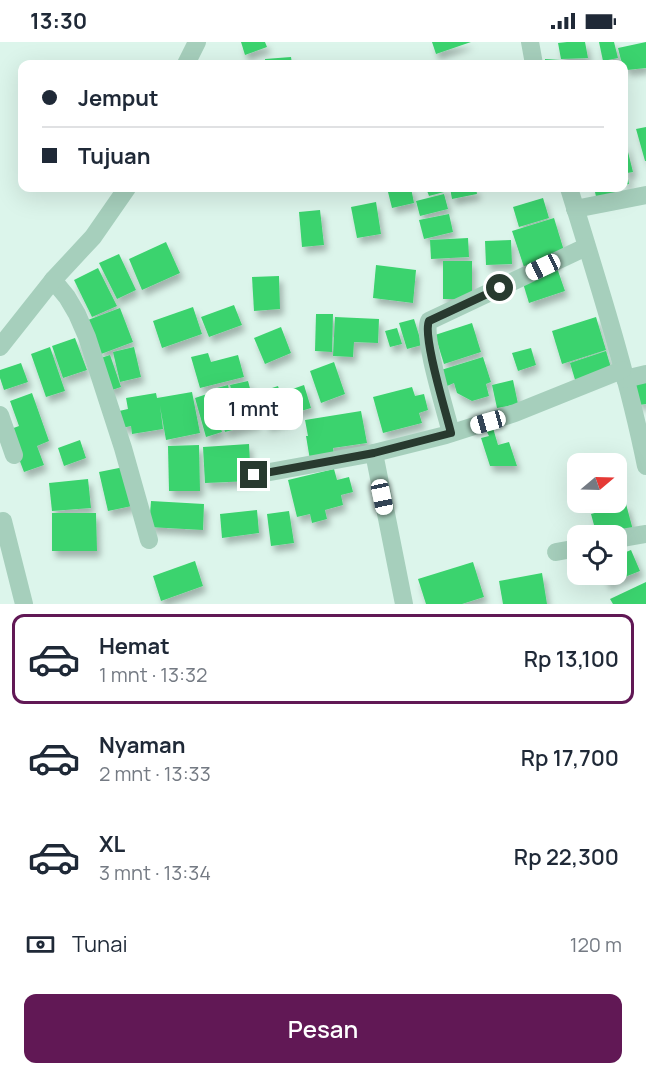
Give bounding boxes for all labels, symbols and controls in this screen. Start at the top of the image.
text: 13:30 [30,6,87,36]
text: Jemput [78,83,159,113]
text: Tujuan [78,141,151,171]
car [523,251,563,283]
route start [486,274,513,301]
callout: 1 mnt [204,388,304,430]
text: 1 mnt [228,395,279,422]
car [468,408,508,436]
north arrow [567,453,627,513]
map controls [567,453,627,585]
route end [240,461,267,488]
car [369,478,395,516]
button: locate [567,525,627,585]
text: Hemat [99,631,170,661]
icon: car [27,632,81,686]
text: Rp 13,100 [524,644,619,674]
text: 1 mnt · 13:32 [99,661,207,688]
text: Nyaman [99,730,186,760]
icon: car [27,731,81,785]
text: Rp 17,700 [521,743,619,773]
text: 2 mnt · 13:33 [99,760,211,787]
text: XL [99,829,125,859]
icon: car [27,830,81,884]
text: Rp 22,300 [514,842,619,872]
text: 3 mnt · 13:34 [99,859,211,886]
icon: cash [24,928,57,961]
text: Tunai [72,929,128,959]
text: 120 m [570,931,622,958]
button: Pesan [24,994,622,1063]

